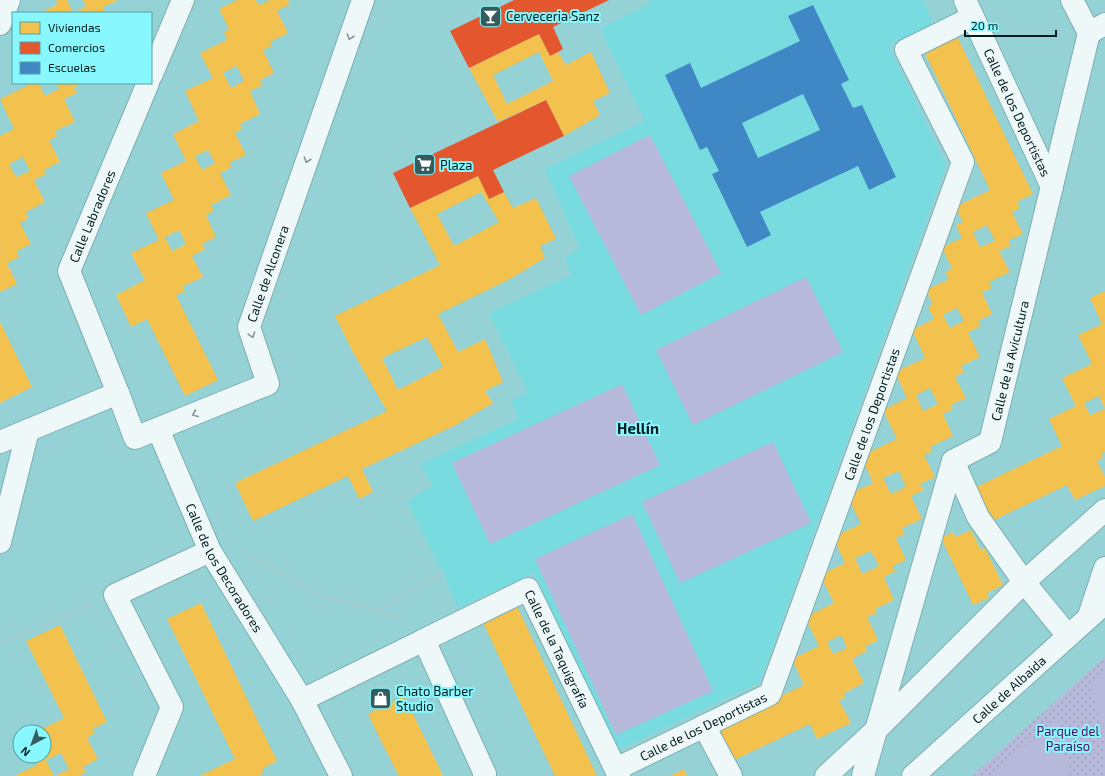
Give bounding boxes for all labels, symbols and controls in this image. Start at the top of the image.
bar icon: Cerveceria Sanz [477,3,503,29]
place label: Cerveceria Sanz [506,8,600,24]
legend [12,12,152,84]
scale bar [965,12,1056,38]
text: 20 m [971,18,998,32]
text: Viviendas [48,20,101,34]
one-way arrow [346,33,355,40]
text: Comercios [48,40,105,54]
street label: Calle de los Deportistas [981,46,1054,179]
text: Escuelas [48,60,96,74]
supermarket icon: Plaza [411,152,437,178]
one-way arrow [304,156,312,163]
place label: Plaza [440,157,472,173]
street label: Calle Labradores [65,167,119,265]
street label: Calle de Alconera [243,223,292,324]
street label: Calle de la Avicultura [987,299,1032,422]
one-way arrow [247,332,256,339]
street label: Calle de los Deportistas [840,346,903,482]
one-way arrow [191,409,198,417]
district label: Hellín [617,419,659,437]
street label: Calle de los Decoradores [183,501,266,635]
street label: Calle de la Taquigrafía [522,587,593,711]
street label: Calle de Albaida [969,652,1049,727]
place label: Chato Barber Studio [396,683,473,714]
shop icon: Chato Barber Studio [367,685,393,711]
street label: Calle de los Deportistas [637,689,769,764]
park label: Parque del Paraíso [1037,723,1100,754]
north arrow [12,724,52,764]
text: N [18,744,32,759]

